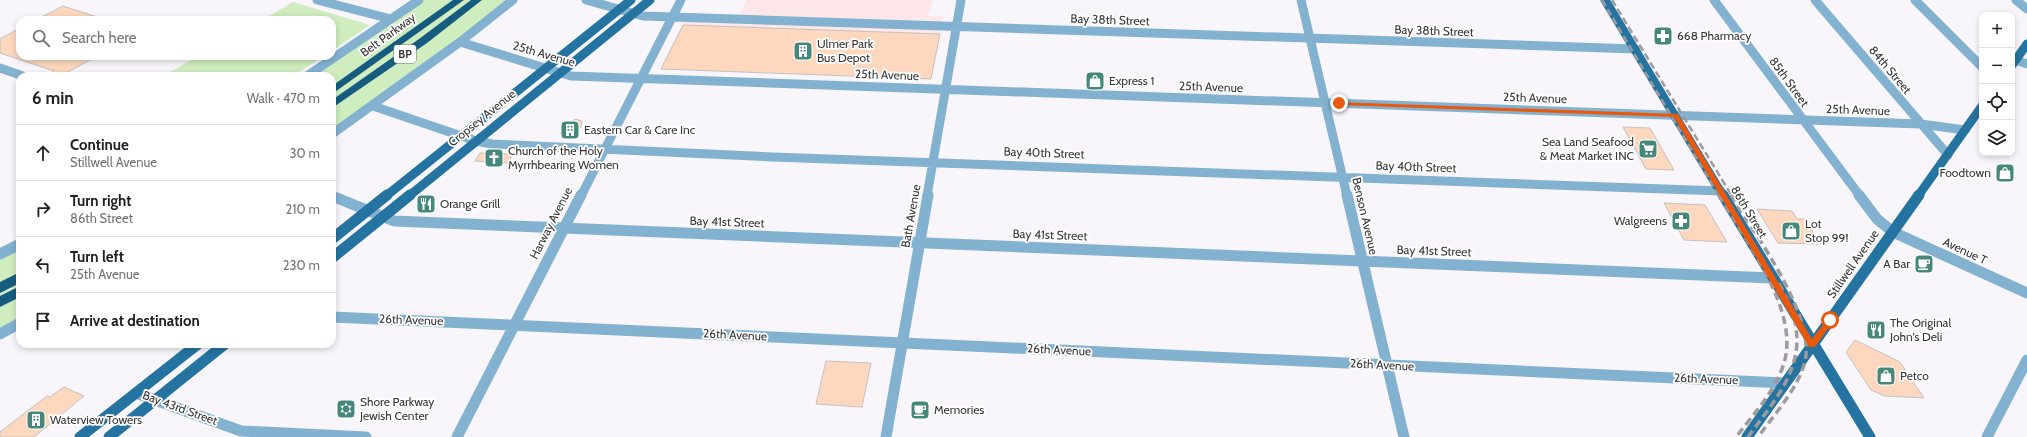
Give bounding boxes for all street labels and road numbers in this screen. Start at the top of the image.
street label: Belt Parkway [357,10,418,60]
street label: Bay 38th Street [1070,11,1150,28]
street label: Bay 38th Street [1394,22,1474,39]
street label: 25th Avenue [511,37,577,70]
street label: 84th Street [1866,43,1915,97]
road number: BP [394,45,416,63]
street label: 85th Street [1766,54,1812,110]
street label: 25th Avenue [855,66,919,83]
street label: 25th Avenue [1179,78,1243,95]
street label: Cropsey Avenue [445,86,518,149]
street label: 25th Avenue [1503,89,1567,106]
street label: 25th Avenue [1826,101,1890,118]
street label: Bay 40th Street [1003,144,1085,161]
street label: Bay 40th Street [1375,158,1457,175]
street label: Benson Avenue [1349,176,1382,256]
street label: Bath Avenue [898,183,923,249]
street label: 86th Street [1728,183,1771,241]
street label: Harway Avenue [526,184,575,261]
street label: Bay 41st Street [689,213,765,230]
street label: Bay 41st Street [1012,226,1088,243]
street label: Stillwell Avenue [1823,227,1882,301]
street label: Avenue T [1941,234,1990,268]
street label: Bay 41st Street [1396,242,1472,259]
street label: 26th Avenue [379,311,443,328]
street label: 26th Avenue [702,325,768,344]
street label: 26th Avenue [1026,340,1092,359]
street label: 26th Avenue [1349,355,1415,374]
street label: 26th Avenue [1674,370,1738,387]
street label: Bay 43rd Street [141,387,220,428]

